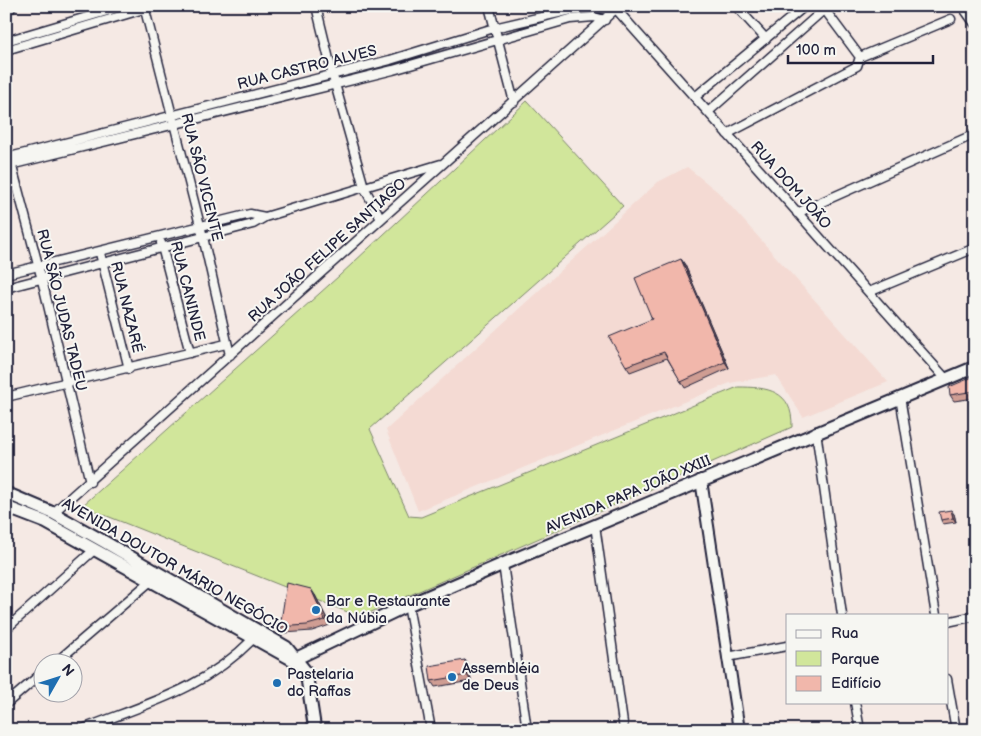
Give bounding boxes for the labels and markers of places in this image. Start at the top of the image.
place label: Bar e Restaurante da Núbia [326,592,450,628]
marker: Bar e Restaurante da Núbia [310,604,322,616]
place label: Assembléia de Deus [462,659,540,695]
place label: Pastelaria do Raffas [287,665,354,701]
marker: Assembléia de Deus [446,671,458,683]
marker: Pastelaria do Raffas [271,677,283,689]

